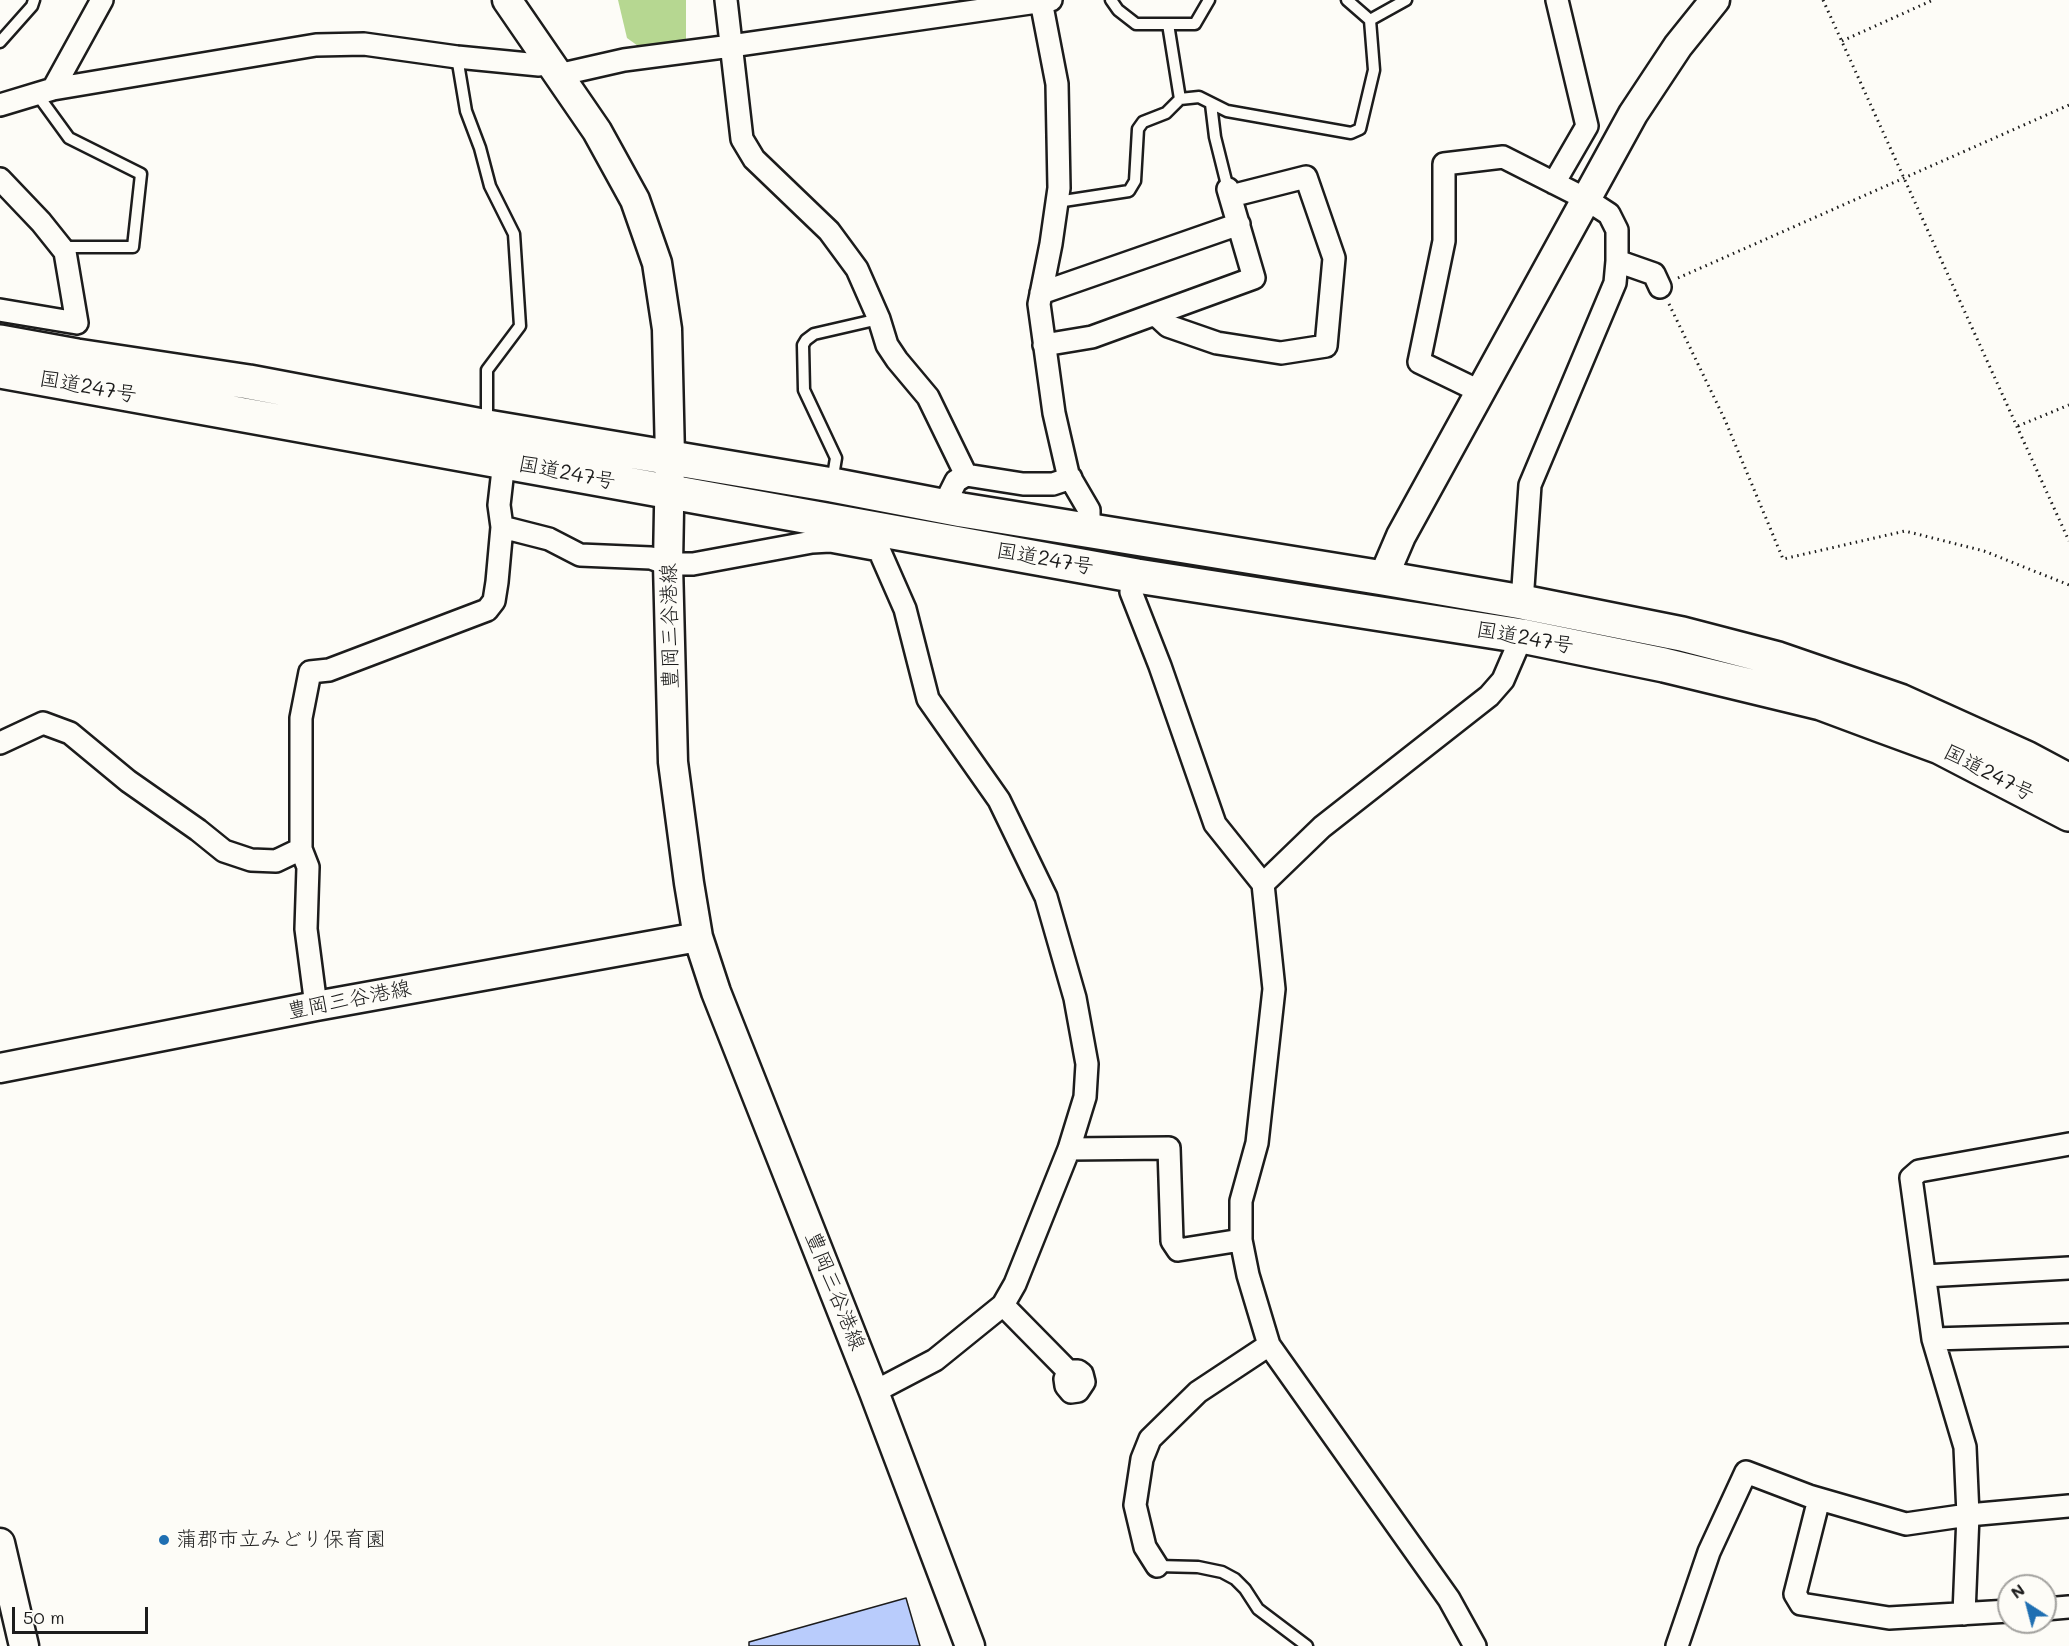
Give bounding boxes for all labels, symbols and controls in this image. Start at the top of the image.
street label: 国道247号 [37,366,139,408]
street label: 国道247号 [516,451,618,495]
street label: 国道247号 [994,538,1096,580]
street label: 豊岡三谷港線 [656,563,684,689]
street label: 国道247号 [1474,617,1576,659]
street label: 国道247号 [1939,739,2039,807]
street label: 豊岡三谷港線 [285,976,413,1024]
street label: 豊岡三谷港線 [800,1228,870,1354]
place label: 蒲郡市立みどり保育園 [176,1527,386,1553]
marker: 蒲郡市立みどり保育園 [157,1533,171,1547]
north arrow [1997,1574,2057,1634]
text: N [2006,1579,2028,1603]
scale bar [15,1595,152,1633]
text: 50 m [23,1605,65,1629]

